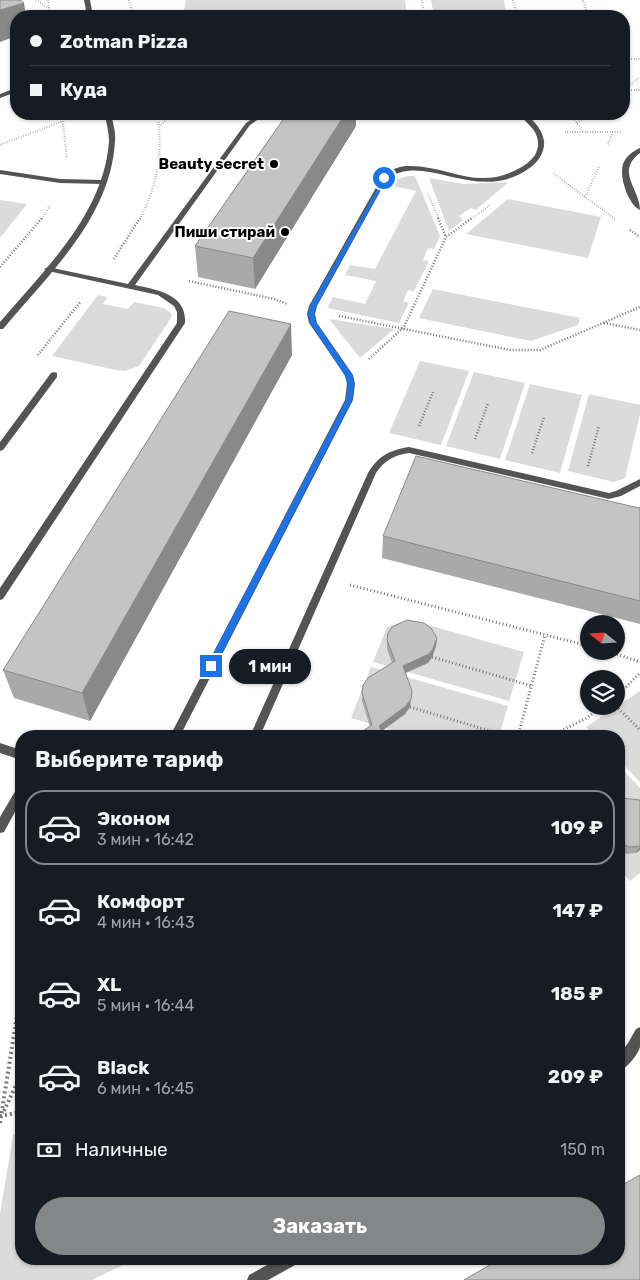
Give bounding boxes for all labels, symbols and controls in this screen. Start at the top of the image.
text: Zotman Pizza [60,30,188,53]
text: Куда [60,78,107,101]
place label: Beauty secret [159,155,264,173]
marker: Beauty secret [268,158,280,170]
route start [373,167,395,189]
place label: Пиши стирай [175,223,275,241]
marker: Пиши стирай [279,226,291,238]
north arrow [580,615,625,660]
map controls [580,615,625,715]
callout: 1 мин [228,648,311,684]
route end [200,655,222,677]
text: 1 мин [248,657,292,676]
button: layers [580,670,625,715]
text: Выберите тариф [35,746,224,773]
icon: car [37,805,82,850]
text: Эконом [97,807,170,830]
text: 109 ₽ [551,816,603,839]
text: 3 мин · 16:42 [97,830,194,849]
icon: car [37,888,82,933]
text: Комфорт [97,890,184,913]
text: 147 ₽ [552,899,603,922]
text: 4 мин · 16:43 [97,913,195,932]
icon: car [37,971,82,1016]
text: XL [97,973,121,996]
text: 185 ₽ [551,982,603,1005]
text: 5 мин · 16:44 [97,996,194,1015]
icon: car [37,1054,82,1099]
text: Black [97,1056,149,1079]
text: 209 ₽ [548,1065,603,1088]
text: 6 мин · 16:45 [97,1079,194,1098]
icon: cash [35,1136,63,1164]
text: Наличные [75,1138,168,1161]
text: 150 m [560,1140,605,1159]
button: Заказать [35,1197,605,1255]

